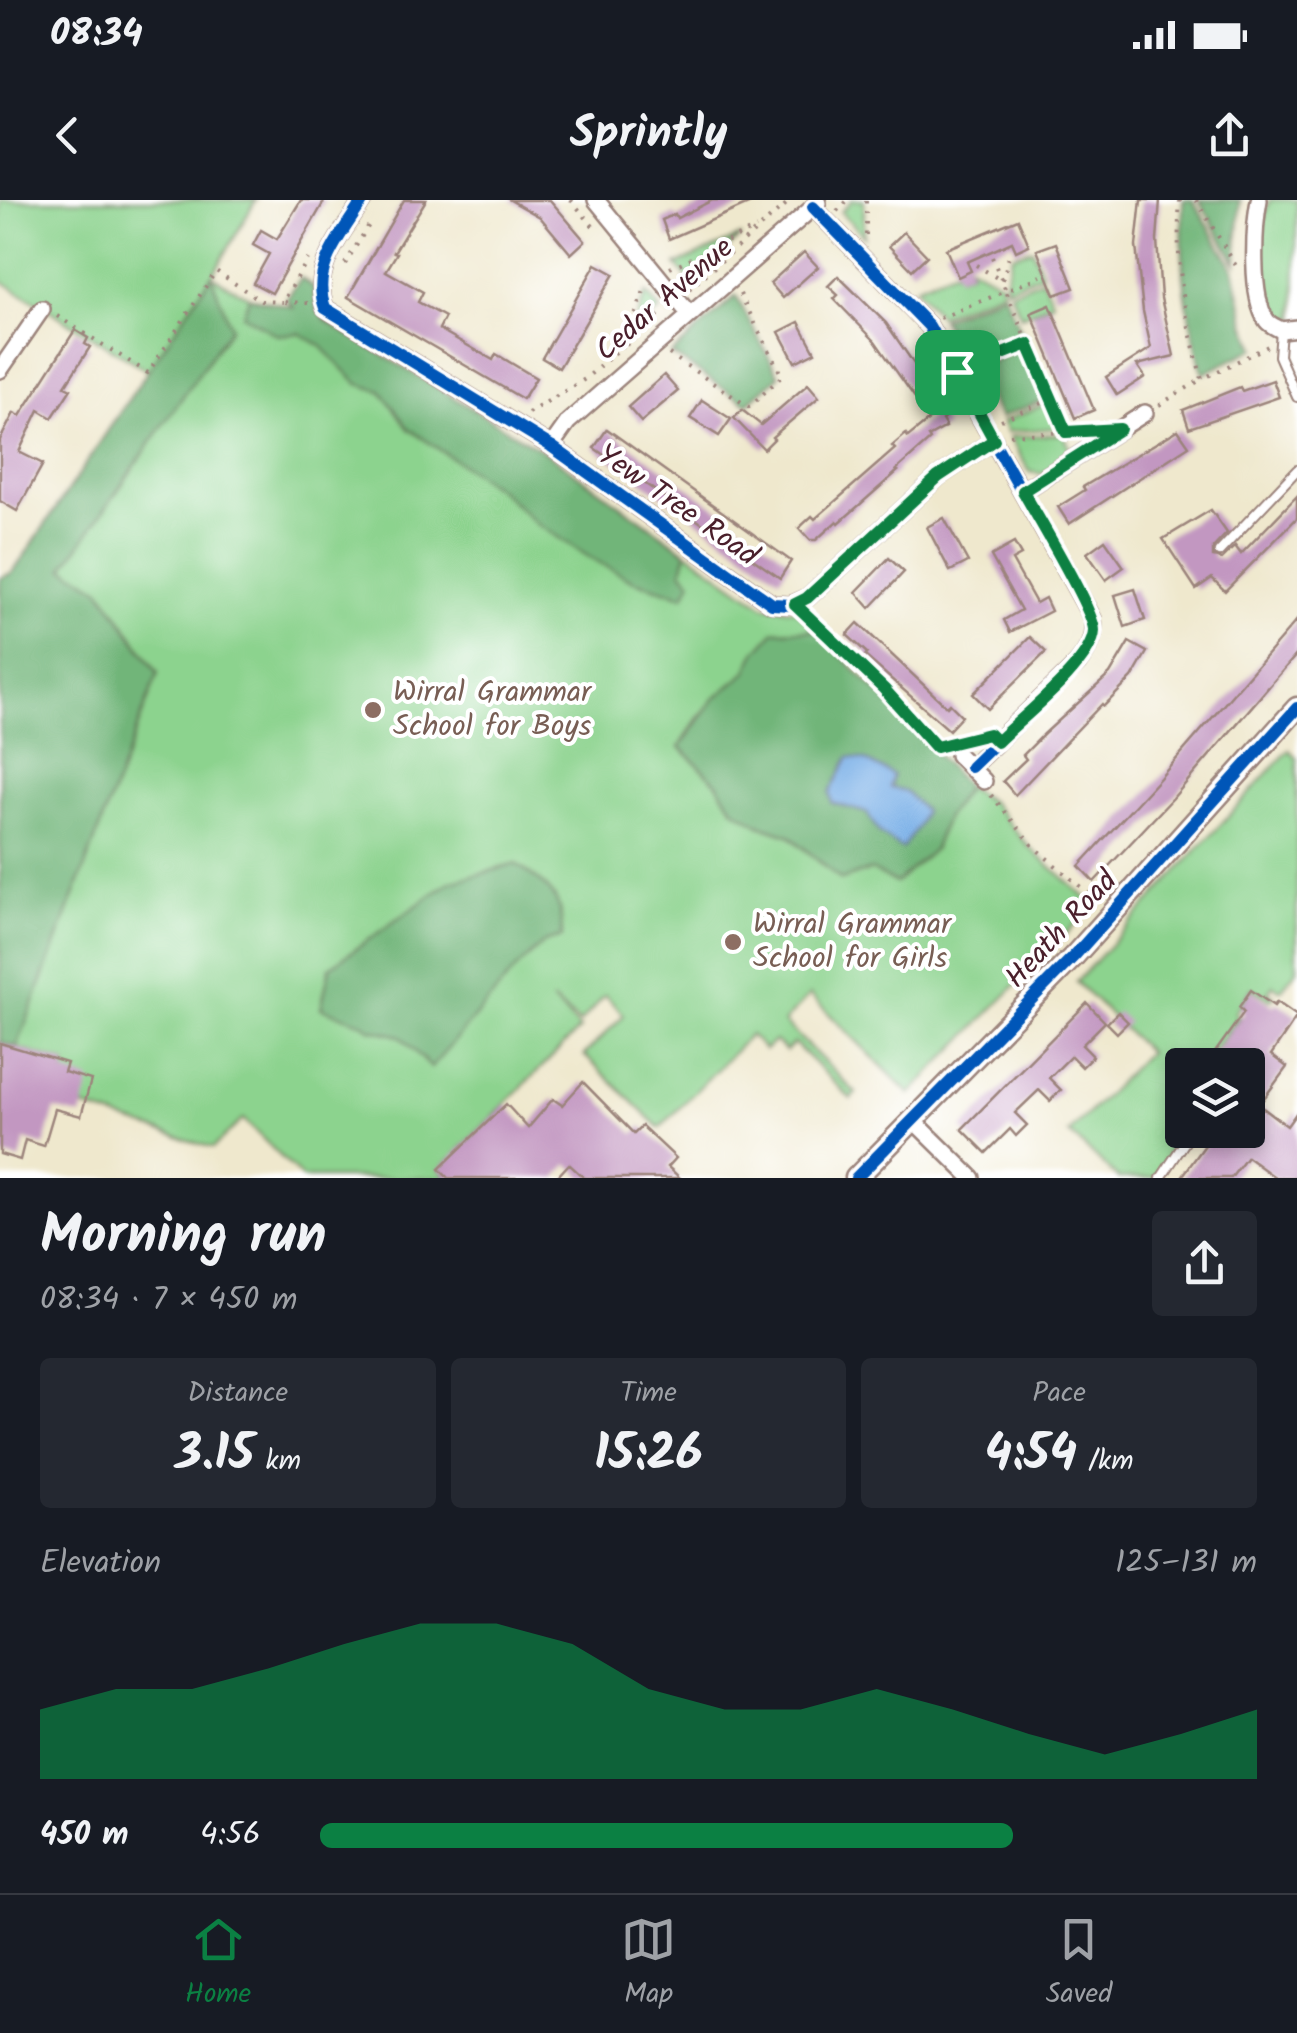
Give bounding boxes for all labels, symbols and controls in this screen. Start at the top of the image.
text: 08:34 [50,5,143,65]
text: Sprintly [570,99,727,171]
icon: back [40,108,95,163]
icon: share [1202,108,1257,163]
street label: Cedar Avenue [585,226,745,374]
pin [915,330,1000,415]
icon: arrive [930,345,985,400]
street label: Yew Tree Road [586,432,769,580]
place label: Wirral Grammar School for Boys [393,669,593,751]
marker: Wirral Grammar School for Boys [362,699,384,721]
street label: Heath Road [994,859,1131,1000]
place label: Wirral Grammar School for Girls [753,901,953,983]
marker: Wirral Grammar School for Girls [722,931,744,953]
map controls [1165,1048,1265,1148]
button: layers [1165,1048,1265,1148]
text: Morning run [40,1194,327,1281]
button: share [1152,1211,1257,1316]
text: 08:34 · 7 × 450 m [40,1275,297,1326]
text: Distance [188,1371,288,1416]
text: Time [620,1371,677,1416]
text: Pace [1032,1371,1086,1416]
text: 3.15 [175,1416,254,1496]
text: 15:26 [594,1416,703,1496]
text: 4:54 [985,1416,1077,1496]
text: km [254,1439,301,1484]
text: /km [1077,1439,1133,1484]
text: Elevation [40,1538,161,1589]
text: 125–131 m [1115,1538,1257,1589]
text: 450 m [40,1810,129,1861]
text: 4:56 [200,1810,260,1861]
tab: Home [185,1912,251,2017]
tab: Map [621,1912,676,2017]
tab: Saved [1046,1912,1112,2017]

